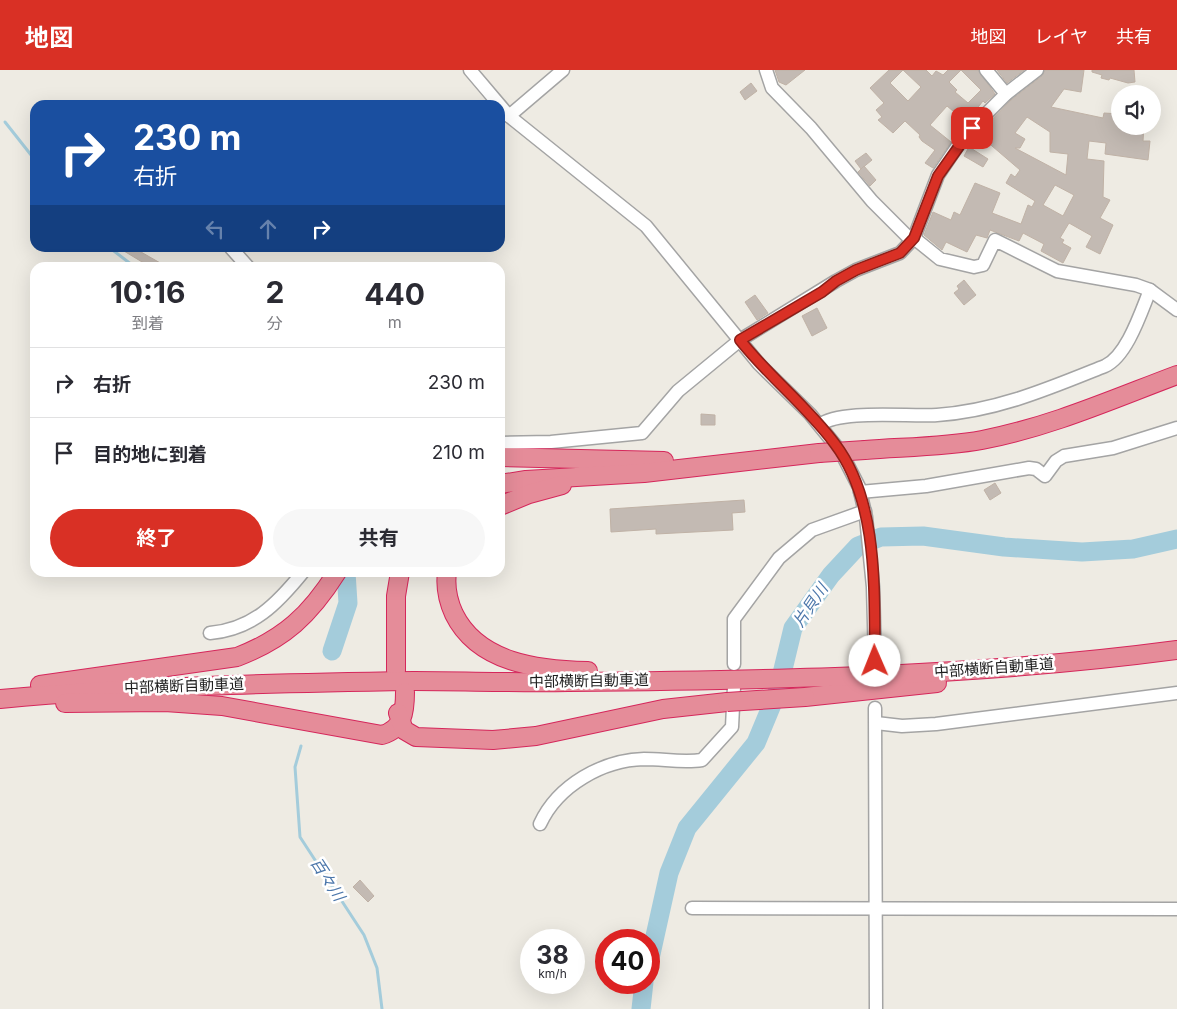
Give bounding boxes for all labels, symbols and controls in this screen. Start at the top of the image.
text: 地図 [25,23,73,52]
text: 地図 [971,26,1007,47]
text: レイヤ [1035,26,1088,47]
text: 共有 [1116,26,1152,47]
map controls [1111,85,1161,135]
button: sound [1111,85,1161,135]
pin [951,107,993,149]
icon: arrive [958,114,986,142]
text: 230 m [133,116,241,158]
icon: right [50,120,115,185]
text: 右折 [133,163,177,189]
icon: left [201,215,229,243]
icon: ahead [254,215,282,243]
icon: right [307,215,335,243]
text: 10:16 [110,274,186,310]
text: 2 [265,274,284,310]
text: 440 [364,276,425,312]
text: m [388,312,402,332]
text: 到着 [132,313,164,333]
text: 分 [267,313,283,333]
icon: right [50,369,78,397]
text: 230 m [428,371,485,394]
text: 右折 [93,373,131,396]
icon: arrive [50,439,78,467]
text: 210 m [432,441,485,464]
text: 目的地に到着 [93,443,207,466]
button: 終了 [50,509,263,567]
button: 共有 [273,509,485,567]
water label: 片貝川 [788,578,833,630]
position arrow [848,634,900,686]
street label: 中部横断自動車道 [933,654,1054,681]
street label: 中部横断自動車道 [529,670,649,691]
street label: 中部横断自動車道 [124,674,244,697]
water label: 百々川 [307,853,351,906]
speed limit sign: 40 [595,929,660,994]
text: 38 [536,940,569,970]
text: km/h [538,966,567,981]

